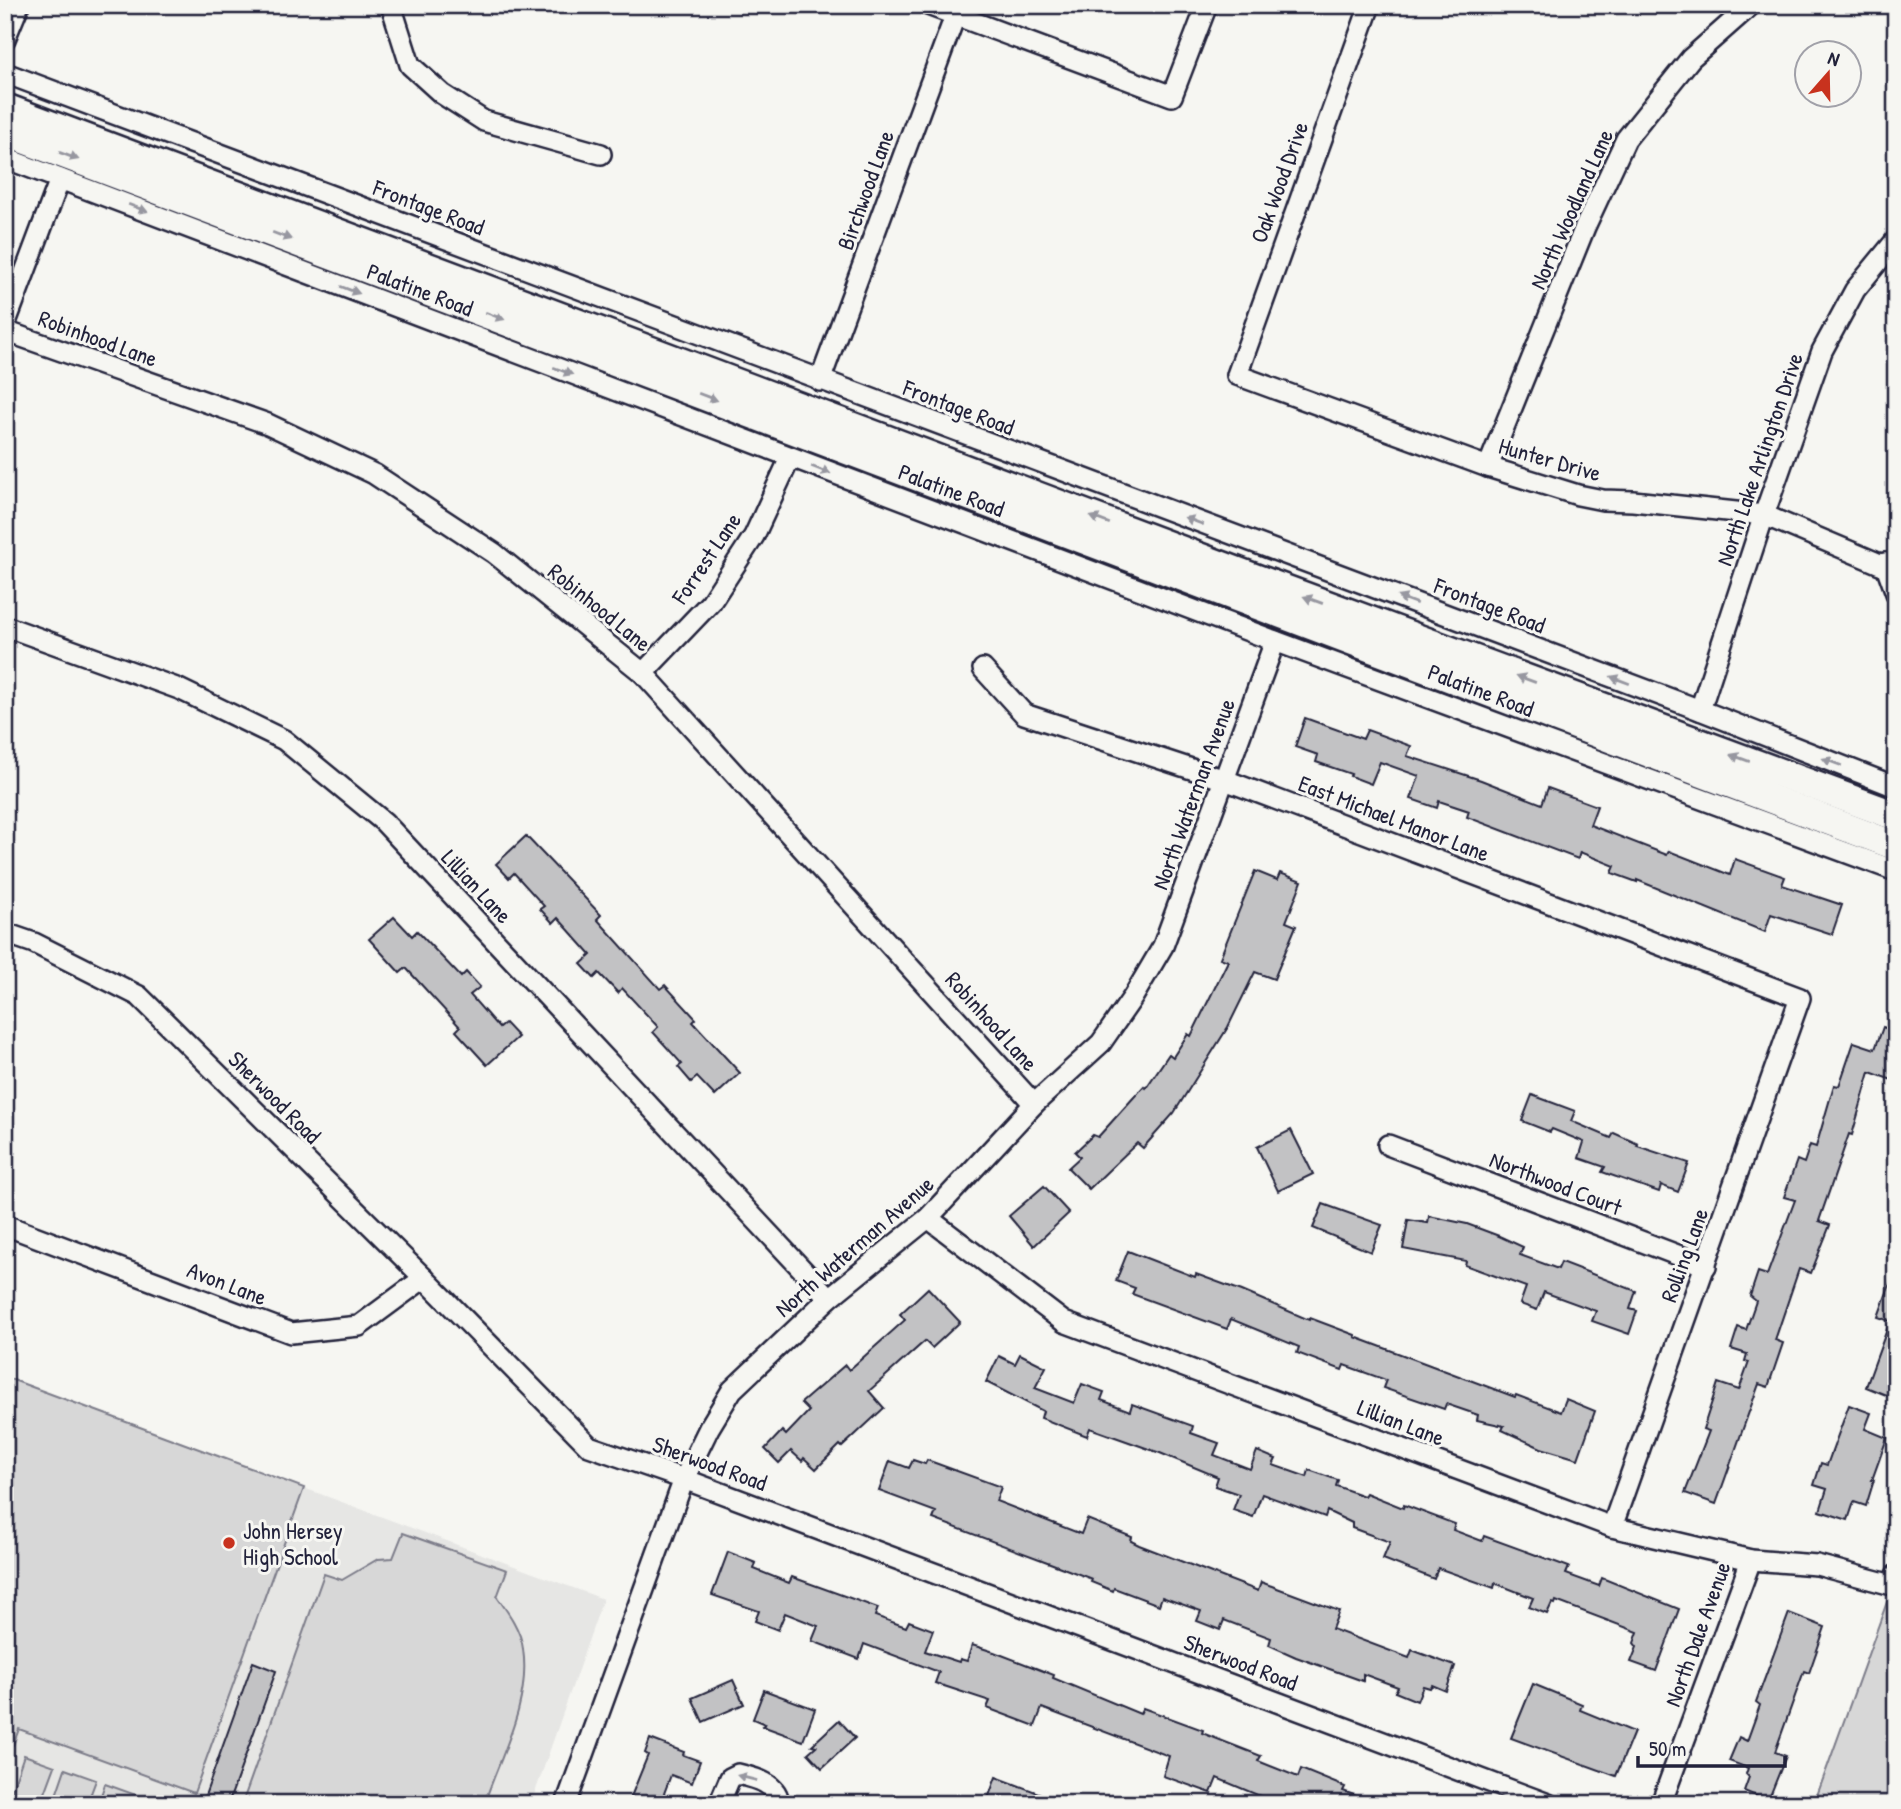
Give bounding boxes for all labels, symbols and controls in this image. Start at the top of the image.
north arrow [1792,38,1862,108]
text: N [1825,44,1843,72]
street label: Oak Wood Drive [1243,117,1315,247]
street label: North Woodland Lane [1522,124,1620,294]
street label: Birchwood Lane [829,126,901,254]
one-way arrow [59,151,80,162]
street label: Frontage Road [368,171,489,242]
one-way arrow [127,203,148,214]
one-way arrow [272,230,293,241]
street label: Palatine Road [363,255,478,323]
one-way arrow [340,284,361,295]
street label: Robinhood Lane [34,302,162,374]
one-way arrow [485,311,506,322]
street label: North Lake Arlington Drive [1708,349,1810,569]
one-way arrow [552,366,573,377]
street label: Frontage Road [898,371,1019,442]
one-way arrow [697,392,718,403]
street label: Hunter Drive [1495,430,1605,488]
street label: Palatine Road [894,455,1009,524]
one-way arrow [811,464,832,475]
street label: Forrest Lane [664,506,748,611]
one-way arrow [1090,515,1111,526]
one-way arrow [1183,515,1204,526]
street label: Robinhood Lane [542,556,658,658]
street label: Frontage Road [1429,569,1550,640]
one-way arrow [1303,595,1324,606]
one-way arrow [1396,595,1417,606]
street label: Palatine Road [1424,655,1539,724]
one-way arrow [1516,673,1537,684]
one-way arrow [1609,674,1630,685]
street label: North Waterman Avenue [1144,694,1242,894]
one-way arrow [1729,752,1750,763]
one-way arrow [1822,756,1843,767]
street label: East Michael Manor Lane [1294,767,1494,869]
street label: Lillian Lane [435,842,519,930]
street label: Robinhood Lane [939,964,1045,1078]
street label: Sherwood Road [222,1044,328,1150]
street label: Northwood Court [1485,1144,1628,1223]
street label: North Waterman Avenue [768,1168,940,1324]
street label: Rolling Lane [1653,1204,1715,1306]
street label: Avon Lane [183,1254,271,1312]
street label: Lillian Lane [1353,1391,1449,1453]
street label: Sherwood Road [649,1428,771,1498]
place label: John Hersey High School [243,1515,343,1572]
marker: John Hersey High School [221,1535,237,1551]
street label: North Dale Avenue [1656,1557,1738,1711]
street label: Sherwood Road [1180,1626,1302,1698]
scale bar [1638,1725,1786,1769]
text: 50 m [1649,1734,1686,1763]
one-way arrow [736,1772,758,1783]

